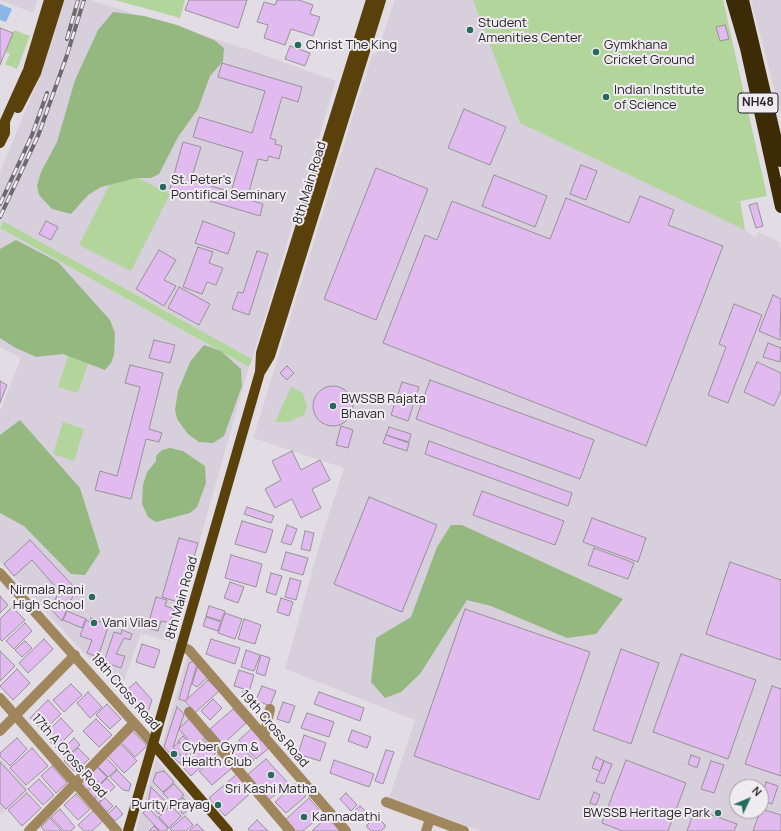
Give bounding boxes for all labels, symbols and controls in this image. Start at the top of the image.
place label: Student Amenities Center [478,15,582,46]
marker: Student Amenities Center [465,25,475,35]
place label: Christ The King [306,37,397,53]
place label: Gymkhana Cricket Ground [604,37,694,68]
marker: Christ The King [293,40,303,50]
marker: Gymkhana Cricket Ground [591,47,601,57]
place label: Indian Institute of Science [614,82,704,113]
marker: Indian Institute of Science [601,92,611,102]
road number: NH48 [738,93,778,113]
street label: 8th Main Road [290,140,330,226]
place label: St. Peter's Pontifical Seminary [171,172,286,203]
marker: St. Peter's Pontifical Seminary [158,182,168,192]
place label: BWSSB Rajata Bhavan [341,391,426,422]
marker: BWSSB Rajata Bhavan [328,401,338,411]
street label: 8th Main Road [163,555,201,641]
place label: Nirmala Rani High School [10,582,84,613]
marker: Nirmala Rani High School [87,592,97,602]
place label: Vani Vilas [102,615,158,631]
marker: Vani Vilas [89,618,99,628]
street label: 18th Cross Road [87,650,163,734]
street label: 19th Cross Road [236,687,312,771]
street label: 17th A Cross Road [28,711,110,801]
place label: Cyber Gym & Health Club [182,739,259,770]
marker: Cyber Gym & Health Club [169,749,179,759]
marker: Sri Kashi Matha [266,770,276,780]
north arrow [729,779,769,819]
place label: Sri Kashi Matha [225,781,317,797]
text: N [749,783,765,799]
place label: Purity Prayag [132,797,210,813]
marker: Purity Prayag [213,800,223,810]
place label: BWSSB Heritage Park [583,805,710,821]
marker: BWSSB Heritage Park [713,808,723,818]
place label: Kannadathi [312,809,380,825]
marker: Kannadathi [299,812,309,822]

